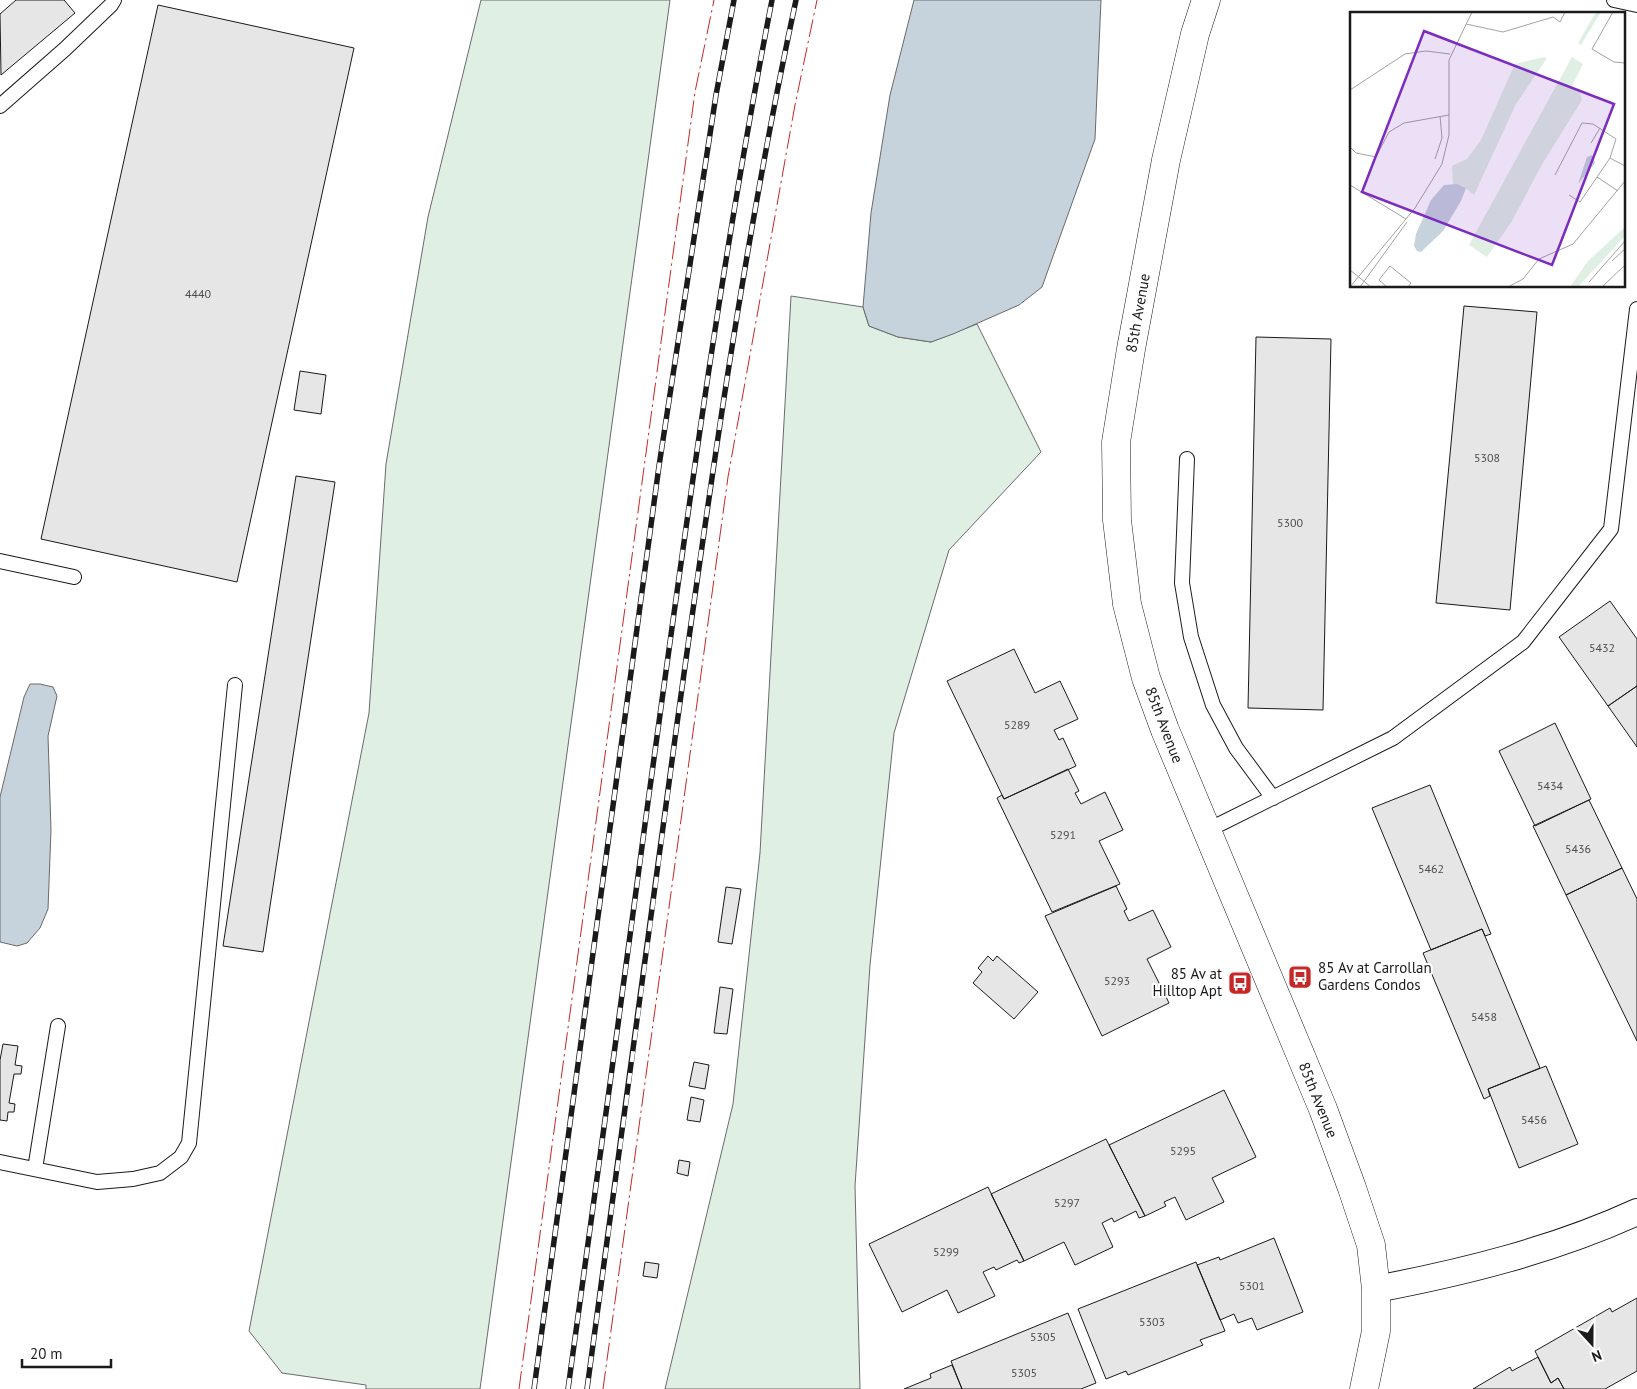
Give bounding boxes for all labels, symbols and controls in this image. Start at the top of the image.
inset map [1350,12,1624,288]
street label: 85th Avenue [1121,272,1154,354]
house number: 4440 [185,286,212,301]
house number: 5308 [1474,450,1500,465]
house number: 5300 [1277,515,1304,530]
house number: 5432 [1589,640,1615,655]
street label: 85th Avenue [1141,684,1188,766]
house number: 5289 [1004,717,1030,732]
house number: 5434 [1537,778,1564,793]
house number: 5291 [1050,827,1076,842]
house number: 5436 [1565,841,1591,856]
house number: 5462 [1418,861,1444,876]
place label: 85 Av at Carrollan Gardens Condos [1318,958,1432,994]
place label: 85 Av at Hilltop Apt [1153,964,1222,1000]
bus stop icon: 85 Av at Carrollan Gardens Condos [1287,964,1313,990]
bus stop icon: 85 Av at Hilltop Apt [1227,970,1253,996]
house number: 5293 [1104,973,1130,988]
house number: 5458 [1471,1009,1497,1024]
street label: 85th Avenue [1295,1059,1342,1140]
house number: 5456 [1521,1112,1547,1127]
house number: 5295 [1170,1143,1196,1158]
house number: 5297 [1054,1195,1080,1210]
house number: 5299 [933,1244,959,1259]
house number: 5301 [1239,1278,1265,1293]
house number: 5303 [1139,1314,1165,1329]
north arrow [1567,1319,1617,1369]
house number: 5305 [1030,1329,1056,1344]
scale bar [22,1336,111,1368]
text: 20 m [30,1344,63,1363]
text: N [1589,1346,1604,1366]
house number: 5305 [1011,1365,1037,1380]

